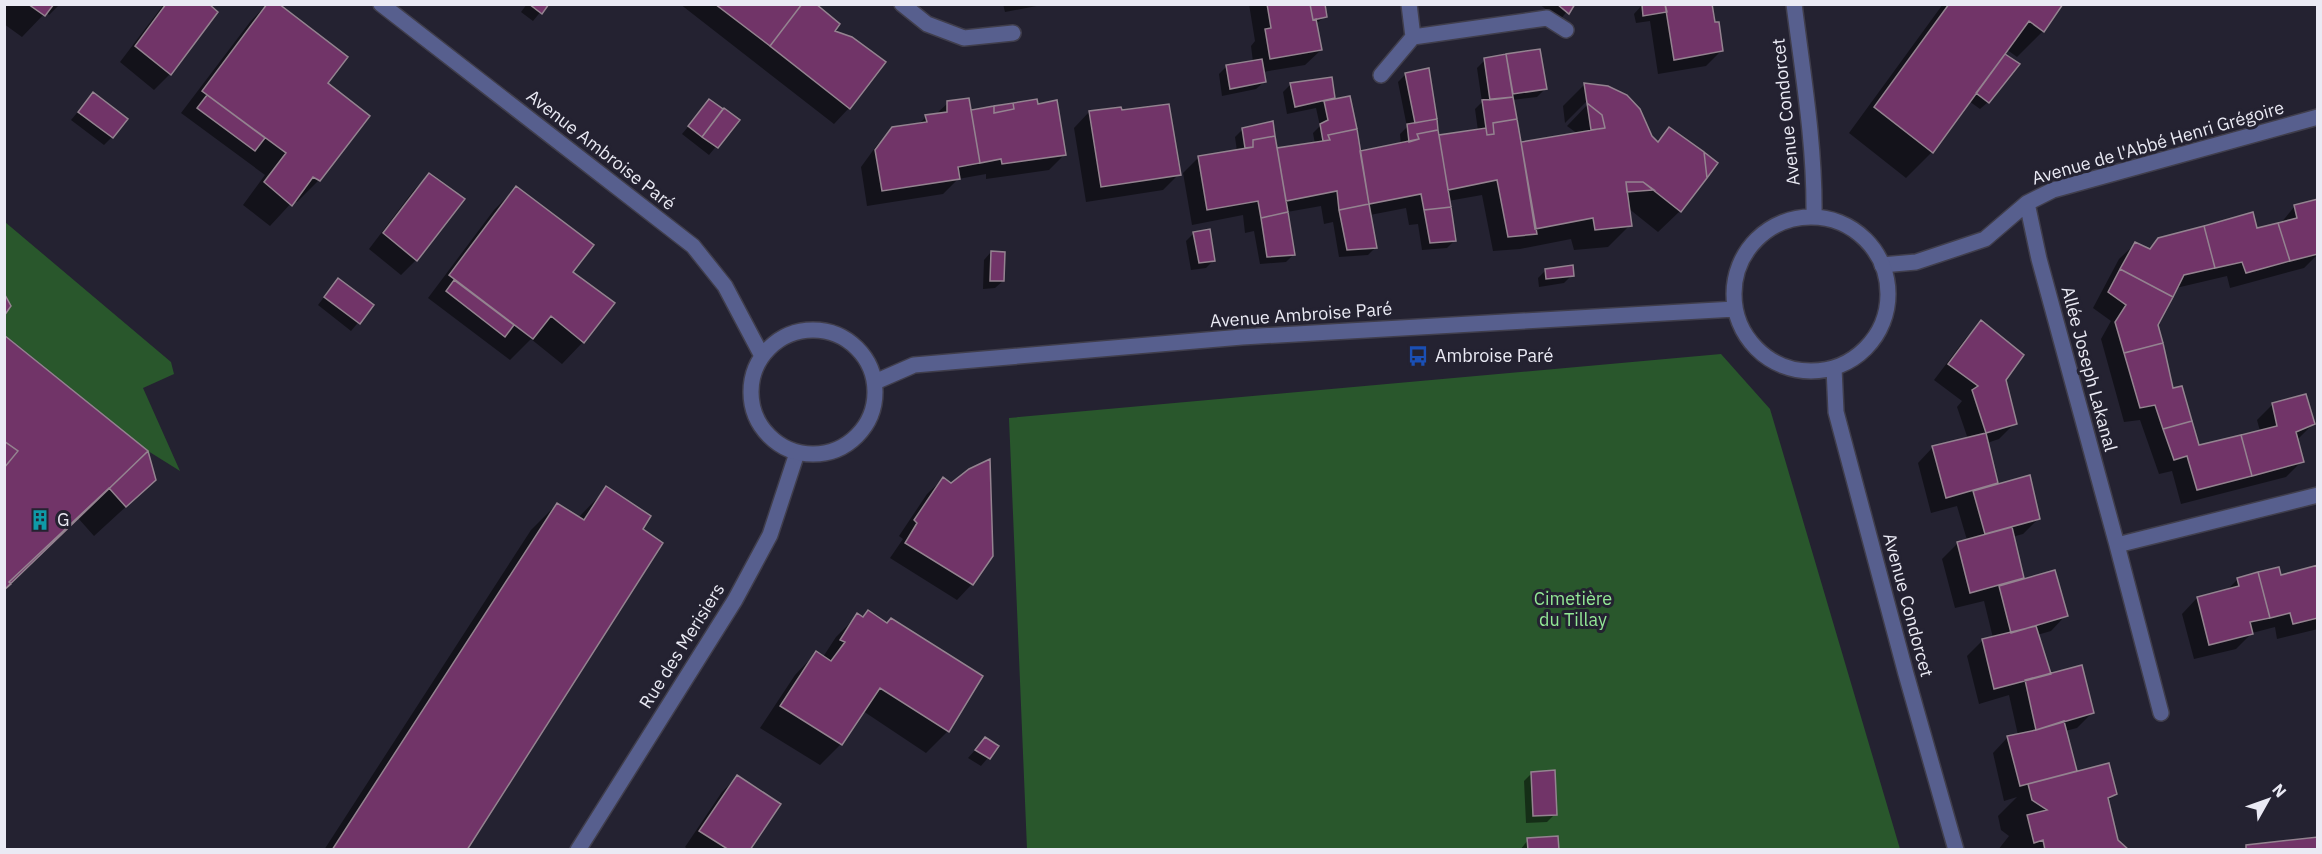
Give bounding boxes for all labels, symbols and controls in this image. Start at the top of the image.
street label: Avenue Condorcet [1766,37,1805,187]
street label: Avenue Ambroise Paré [522,84,680,215]
street label: Avenue de l'Abbé Henri Grégoire [2029,95,2287,190]
street label: Allée Joseph Lakanal [2056,284,2123,454]
street label: Avenue Ambroise Paré [1209,297,1393,332]
bus stop icon: Ambroise Paré [1406,344,1430,368]
place label: Ambroise Paré [1435,344,1554,367]
building icon: G [28,508,52,532]
place label: G [57,508,70,531]
street label: Avenue Condorcet [1878,530,1939,679]
street label: Rue des Merisiers [634,579,729,713]
park label: Cimetière du Tillay [1534,587,1612,631]
north arrow [2238,770,2298,830]
text: N [2268,779,2291,801]

